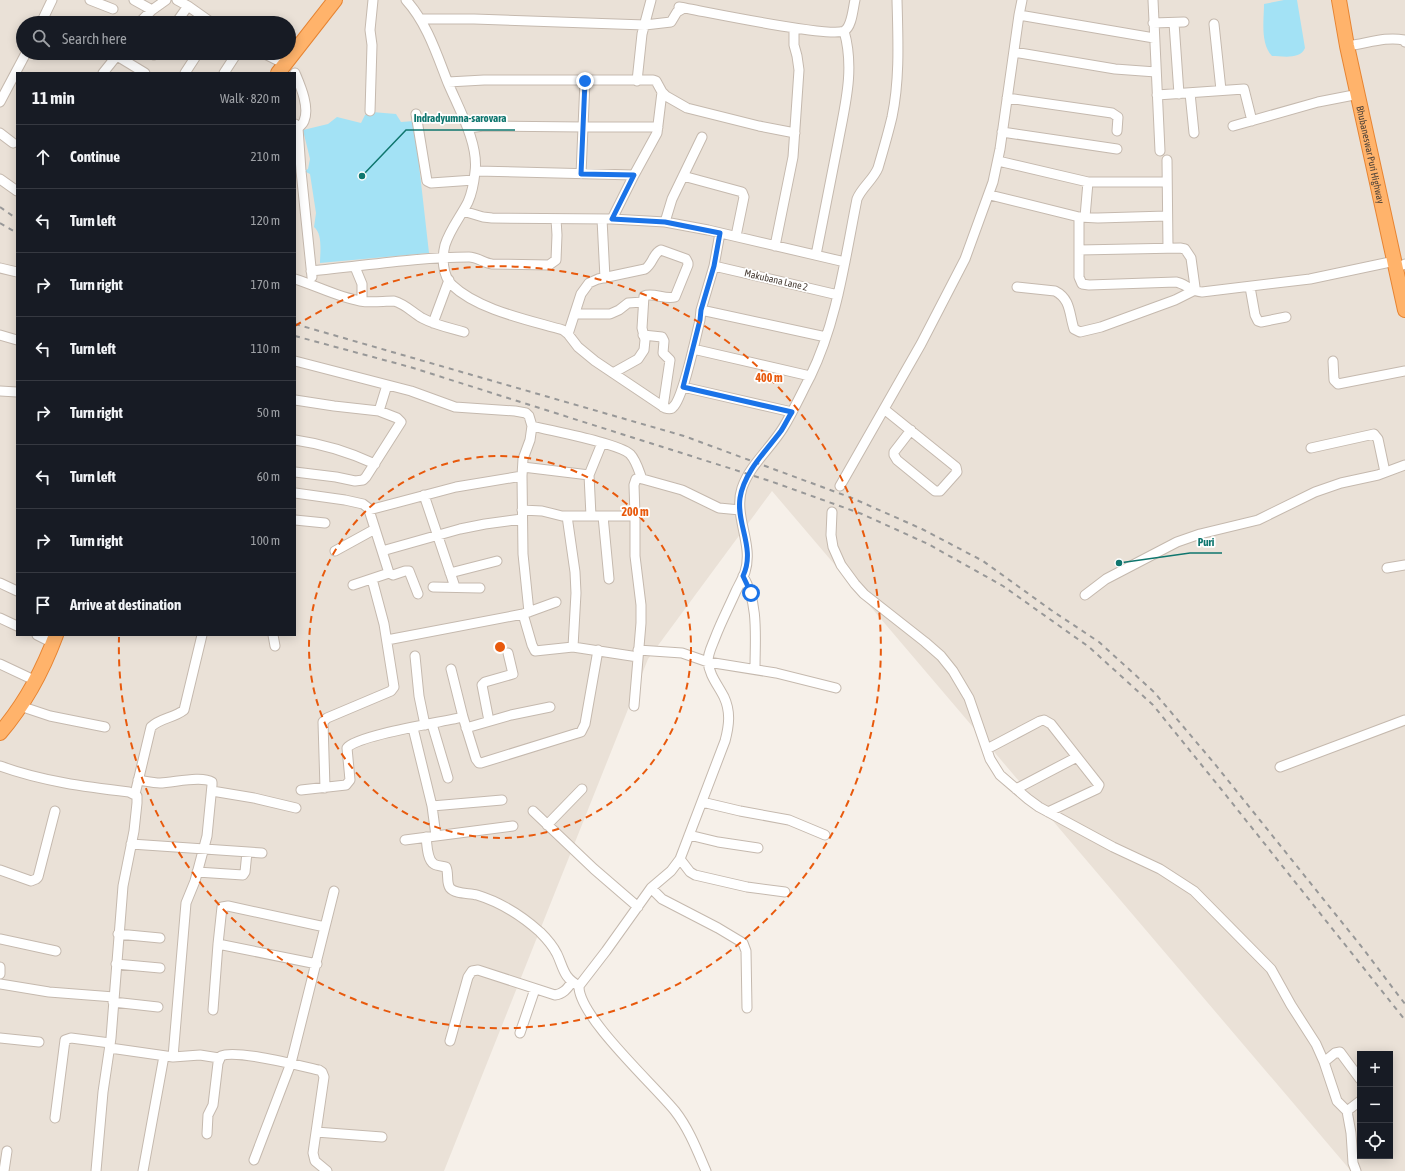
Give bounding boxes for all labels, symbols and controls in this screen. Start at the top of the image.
search box [16,16,296,60]
icon: search [30,27,52,49]
text: Search here [62,30,127,47]
route end [576,72,594,90]
text: 11 min [32,88,75,108]
text: Walk · 820 m [220,91,280,106]
street label: Bhubaneswar Puri Highway [1355,105,1387,205]
callout: Indradyumna-sarovara [406,107,515,130]
text: Indradyumna-sarovara [414,112,506,124]
icon: ahead [32,146,54,168]
text: Continue [70,148,120,165]
text: 210 m [251,149,280,164]
icon: left [32,210,54,232]
text: Turn left [70,212,116,229]
text: 120 m [251,213,280,228]
street label: Makubana Lane 2 [743,267,809,293]
icon: right [32,274,54,296]
text: Turn right [70,276,123,293]
text: 170 m [251,277,280,292]
icon: left [32,338,54,360]
text: Turn left [70,340,116,357]
text: 110 m [251,341,280,356]
text: 400 m [754,371,783,385]
icon: right [32,402,54,424]
text: Turn right [70,404,123,421]
text: 50 m [257,405,280,420]
icon: left [32,466,54,488]
text: Turn left [70,468,116,485]
text: 60 m [257,469,280,484]
text: 200 m [621,505,649,519]
icon: right [32,530,54,552]
callout: Puri [1190,530,1222,553]
text: Turn right [70,532,123,549]
text: 100 m [251,533,280,548]
text: Puri [1198,536,1215,548]
route start [742,584,760,602]
icon: arrive [32,594,54,616]
text: Arrive at destination [70,596,181,613]
centre of rings [493,640,507,654]
map controls [1357,1051,1393,1159]
button: + [1357,1051,1393,1087]
button: − [1357,1087,1393,1123]
button: locate [1357,1123,1393,1159]

